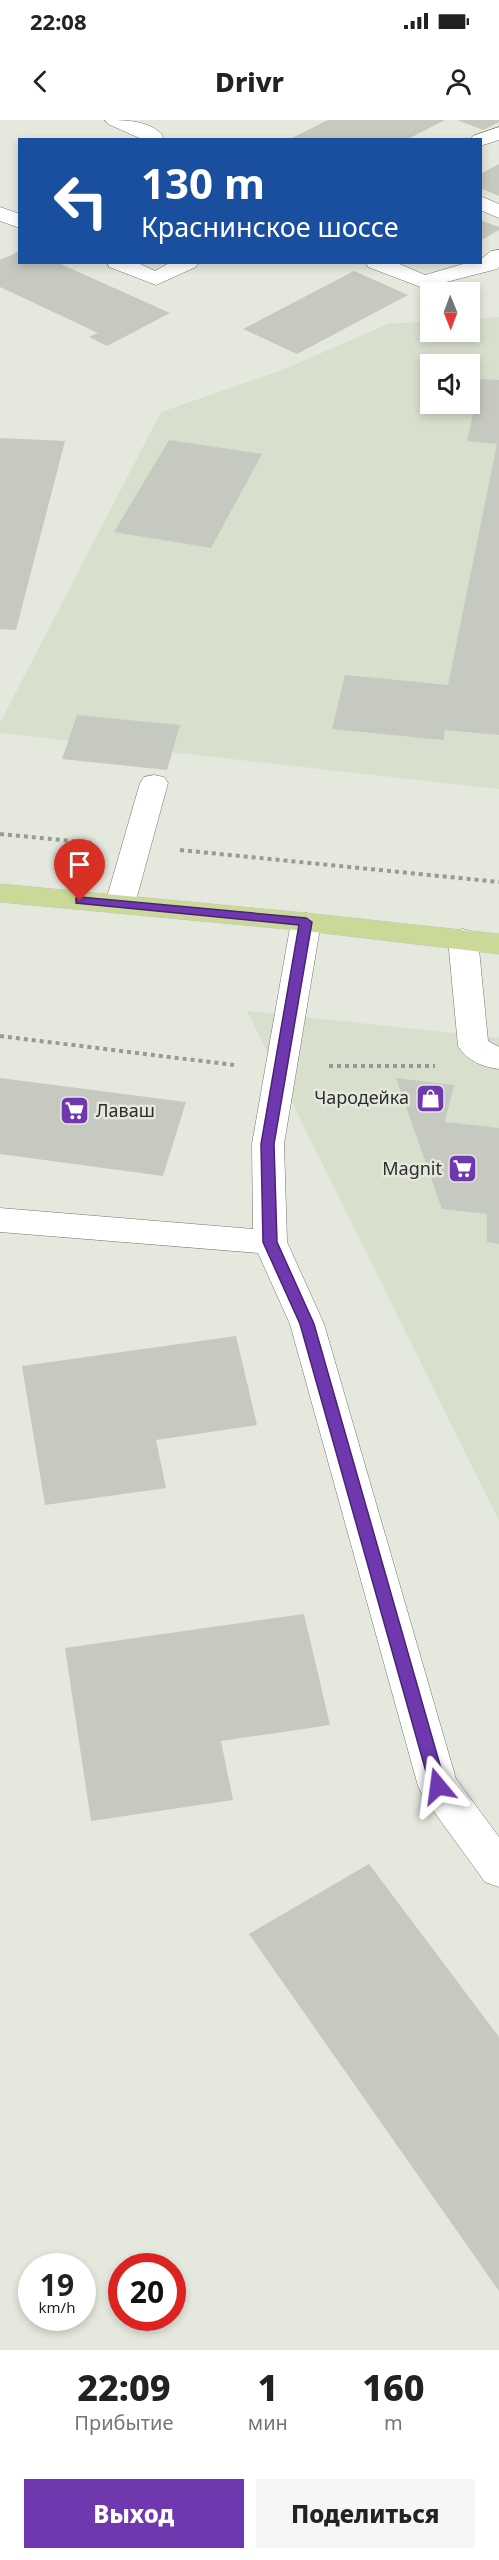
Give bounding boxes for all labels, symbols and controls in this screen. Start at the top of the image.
text: 22:08 [30,6,87,36]
text: Drivr [215,63,284,100]
icon: back [24,65,57,98]
icon: person [442,65,475,98]
text: 130 m [141,154,265,211]
icon: left [42,162,120,240]
text: Краснинское шоссе [141,208,399,245]
north arrow [420,282,480,342]
map controls [420,282,480,414]
button: sound [420,354,480,414]
pin [54,839,105,901]
icon: arrive [63,848,96,881]
shop icon: Чародейка [414,1082,446,1114]
place label: Чародейка [314,1085,409,1109]
supermarket icon: Лаваш [59,1095,91,1127]
place label: Лаваш [96,1098,155,1122]
supermarket icon: Magnit [447,1153,479,1185]
place label: Magnit [382,1156,442,1180]
position arrow [406,1754,470,1818]
speed limit sign: 20 [108,2253,186,2331]
text: 19 [40,2264,74,2305]
text: km/h [39,2297,75,2317]
text: 22:09 [77,2363,171,2412]
text: 1 [257,2363,278,2412]
text: 160 [362,2363,425,2412]
text: Прибытие [74,2409,173,2436]
text: мин [248,2409,288,2436]
text: m [384,2409,403,2436]
button: Выход [24,2479,244,2548]
button: Поделиться [256,2479,475,2548]

